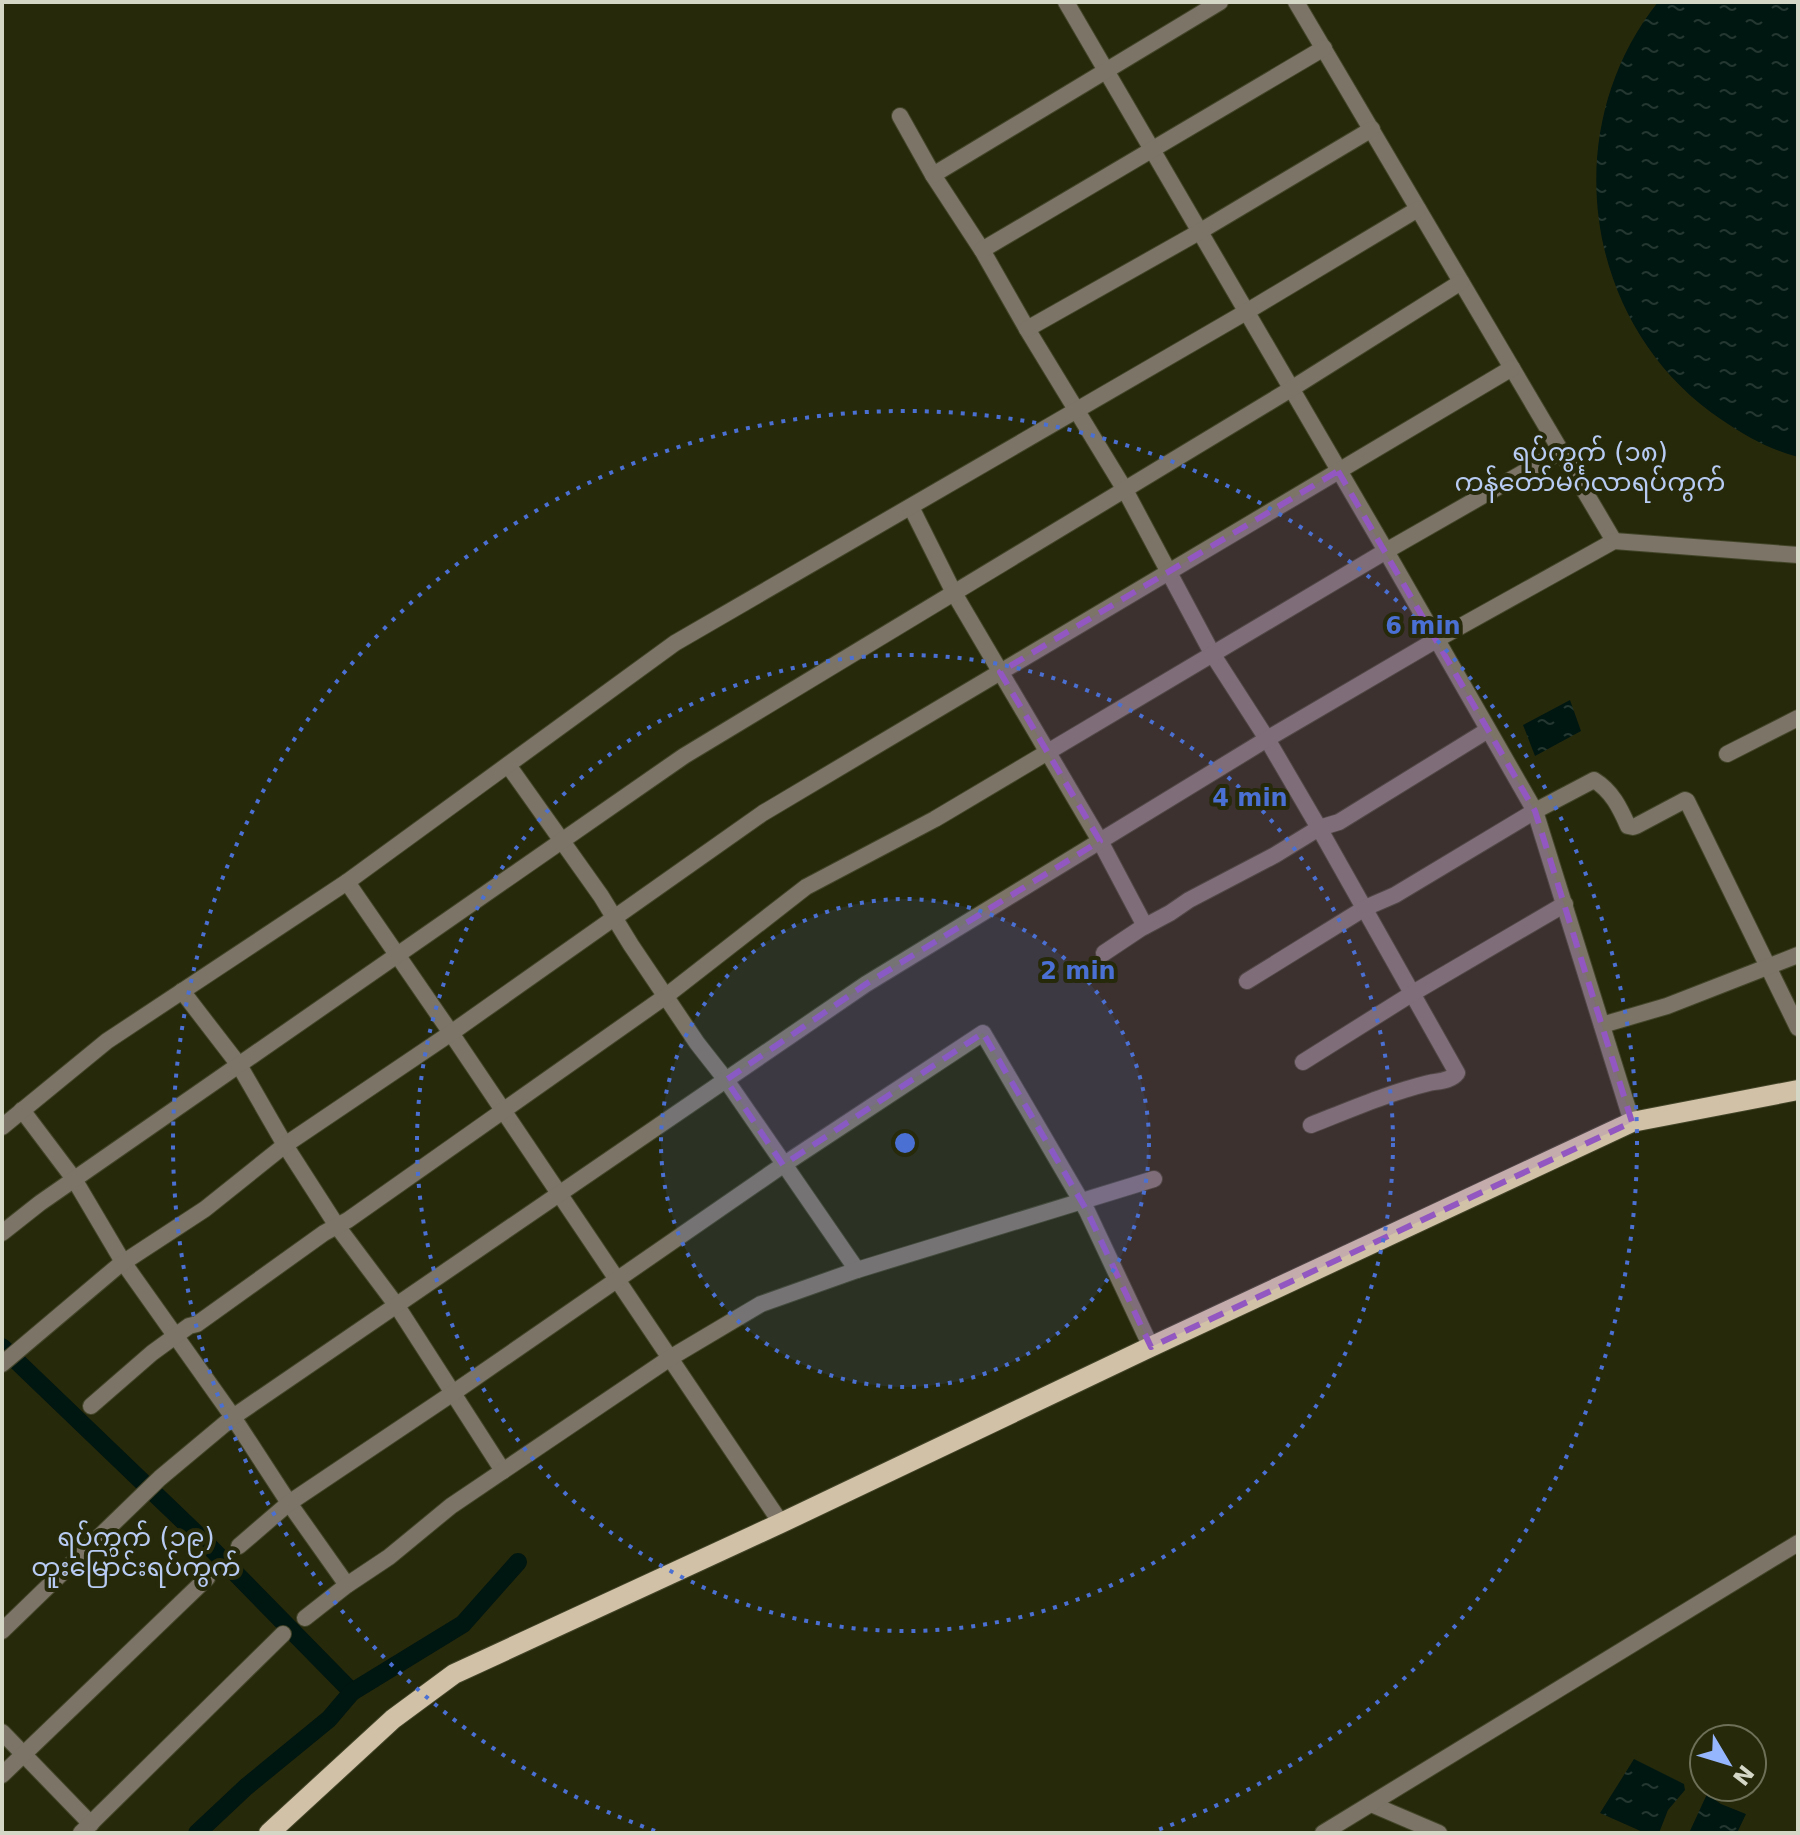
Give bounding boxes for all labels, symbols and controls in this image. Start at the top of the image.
district label: ရပ်ကွက် (၁၈) ကန်တော်မင်္ဂလာရပ်ကွက် [1454,435,1726,503]
text: 6 min [1385,612,1461,640]
text: 4 min [1212,784,1288,812]
text: 2 min [1040,957,1116,985]
centre of rings [891,1129,919,1157]
district label: ရပ်ကွက် (၁၉) တူးမြောင်းရပ်ကွက် [31,1520,241,1588]
north arrow [1688,1723,1768,1803]
text: N [1728,1760,1759,1790]

